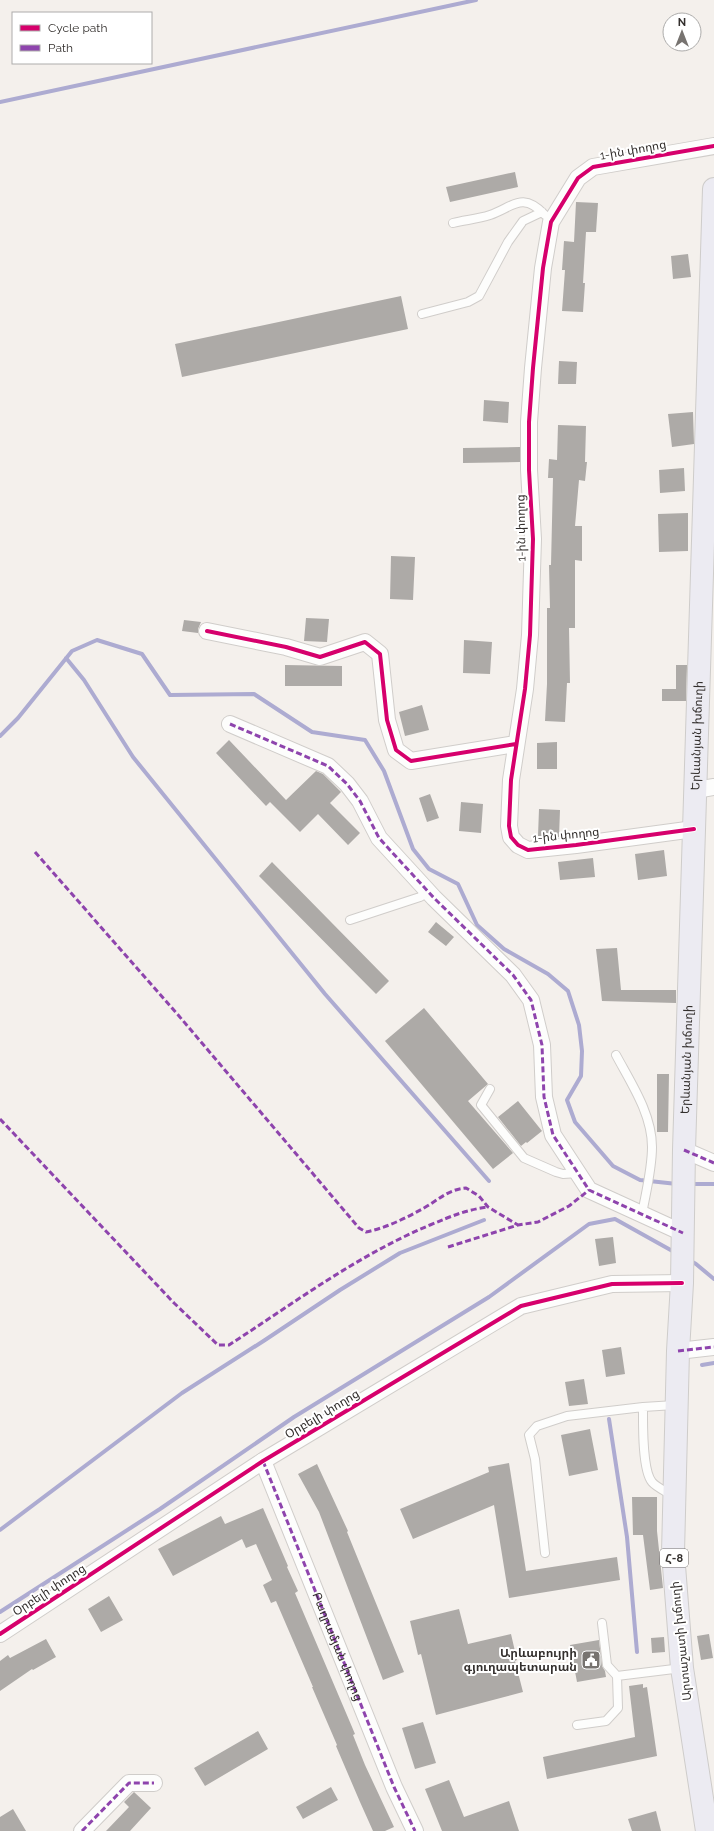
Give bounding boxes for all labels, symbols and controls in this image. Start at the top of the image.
legend [12,12,152,64]
north arrow [662,12,702,52]
text: N [678,16,686,29]
text: Cycle path [48,21,107,35]
text: Path [48,41,73,55]
street label: 1-ին փողոց [599,137,667,163]
street label: 1-ին փողոց [513,494,529,562]
street label: Երևանյան խճուղի [688,681,706,791]
street label: 1-ին փողոց [532,825,600,845]
street label: Երևանյան խճուղի [678,1005,696,1114]
street label: Օրբելի փողոց [282,1386,362,1442]
road number: Հ-8 [660,1549,688,1567]
street label: Օրբելի փողոց [10,1561,88,1619]
street label: Արտաշատի խճուղի [668,1580,694,1702]
street label: Բաղրամյան փողոց [309,1590,366,1703]
place label: Արևաբույրի գյուղապետարան [464,1646,577,1674]
public building icon: Արևաբույրի գյուղապետարան [580,1649,602,1671]

